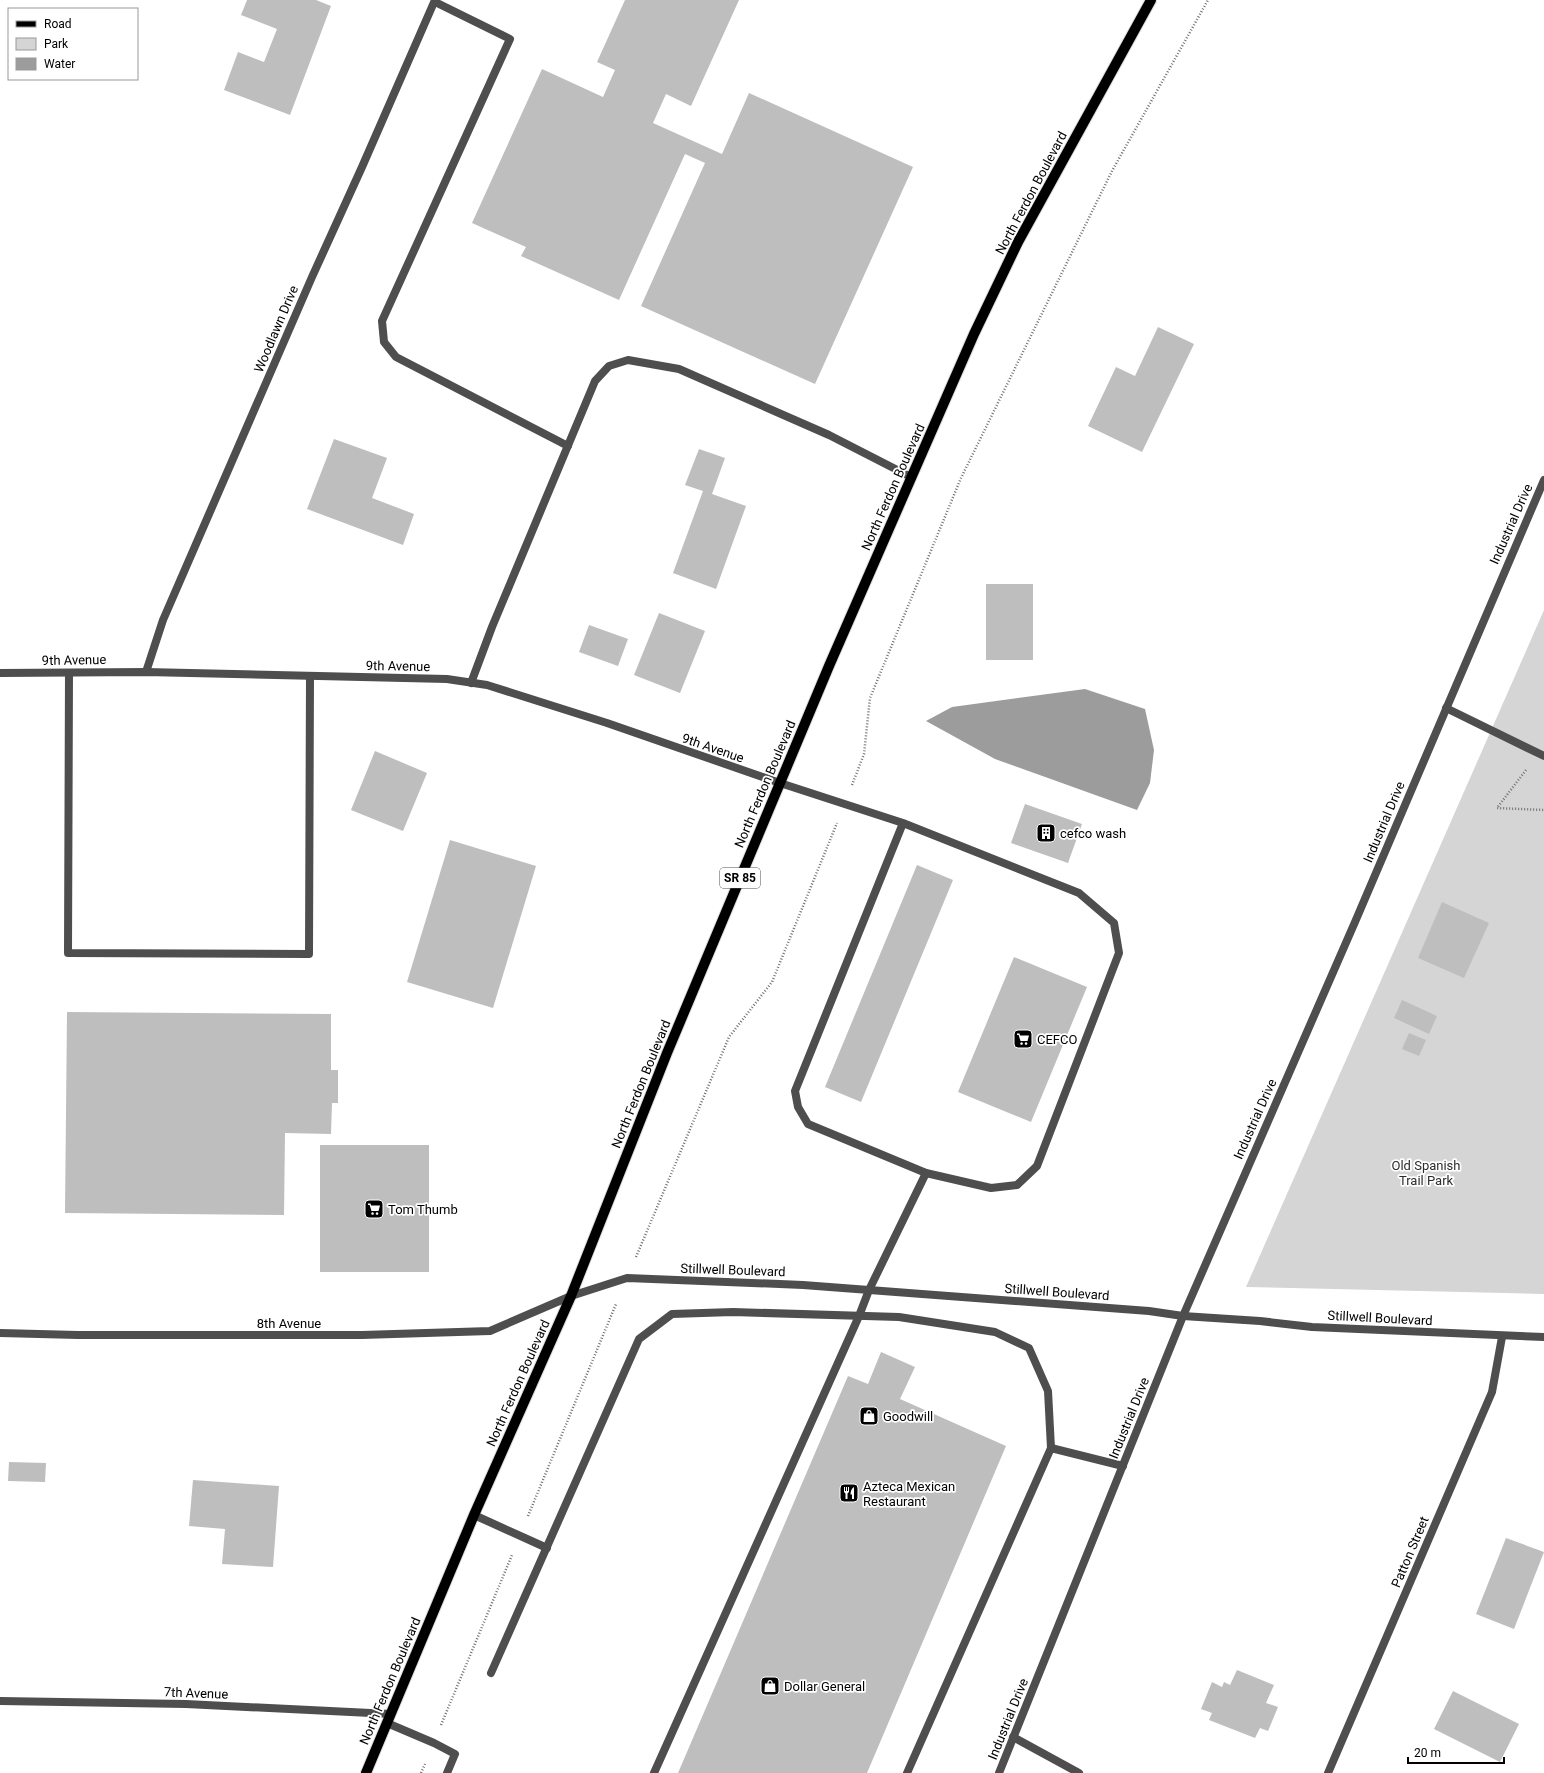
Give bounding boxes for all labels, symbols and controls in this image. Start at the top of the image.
legend [8,8,138,80]
text: Road [44,17,72,31]
text: Park [44,37,69,51]
text: Water [44,57,75,71]
street label: North Ferdon Boulevard [992,129,1070,257]
street label: Woodlawn Drive [251,283,301,375]
street label: North Ferdon Boulevard [858,421,928,553]
street label: Industrial Drive [1487,481,1535,567]
street label: 9th Avenue [42,652,106,668]
street label: 9th Avenue [366,658,430,674]
street label: North Ferdon Boulevard [731,718,799,850]
street label: 9th Avenue [680,730,746,766]
street label: Industrial Drive [1360,779,1408,865]
building icon: cefco wash [1035,822,1057,844]
place label: cefco wash [1060,826,1126,841]
road number: SR 85 [720,868,760,888]
street label: North Ferdon Boulevard [608,1018,674,1150]
supermarket icon: CEFCO [1012,1028,1034,1050]
place label: CEFCO [1037,1032,1077,1047]
street label: Industrial Drive [1231,1076,1279,1162]
park label: Old Spanish Trail Park [1392,1158,1460,1188]
supermarket icon: Tom Thumb [363,1198,385,1220]
place label: Tom Thumb [388,1202,458,1217]
street label: Stillwell Boulevard [680,1261,786,1279]
street label: Stillwell Boulevard [1004,1281,1110,1303]
street label: Stillwell Boulevard [1327,1308,1433,1328]
street label: 8th Avenue [257,1316,321,1331]
street label: North Ferdon Boulevard [483,1317,553,1449]
street label: Industrial Drive [1106,1375,1152,1461]
shop icon: Goodwill [858,1405,880,1427]
place label: Goodwill [883,1409,933,1424]
place label: Azteca Mexican Restaurant [863,1479,955,1509]
restaurant icon: Azteca Mexican Restaurant [838,1482,860,1504]
street label: Patton Street [1388,1514,1432,1590]
street label: North Ferdon Boulevard [356,1615,424,1747]
shop icon: Dollar General [759,1675,781,1697]
street label: Industrial Drive [985,1676,1031,1762]
place label: Dollar General [784,1679,865,1694]
street label: 7th Avenue [164,1684,229,1702]
scale bar [1408,1739,1504,1765]
text: 20 m [1414,1746,1441,1760]

